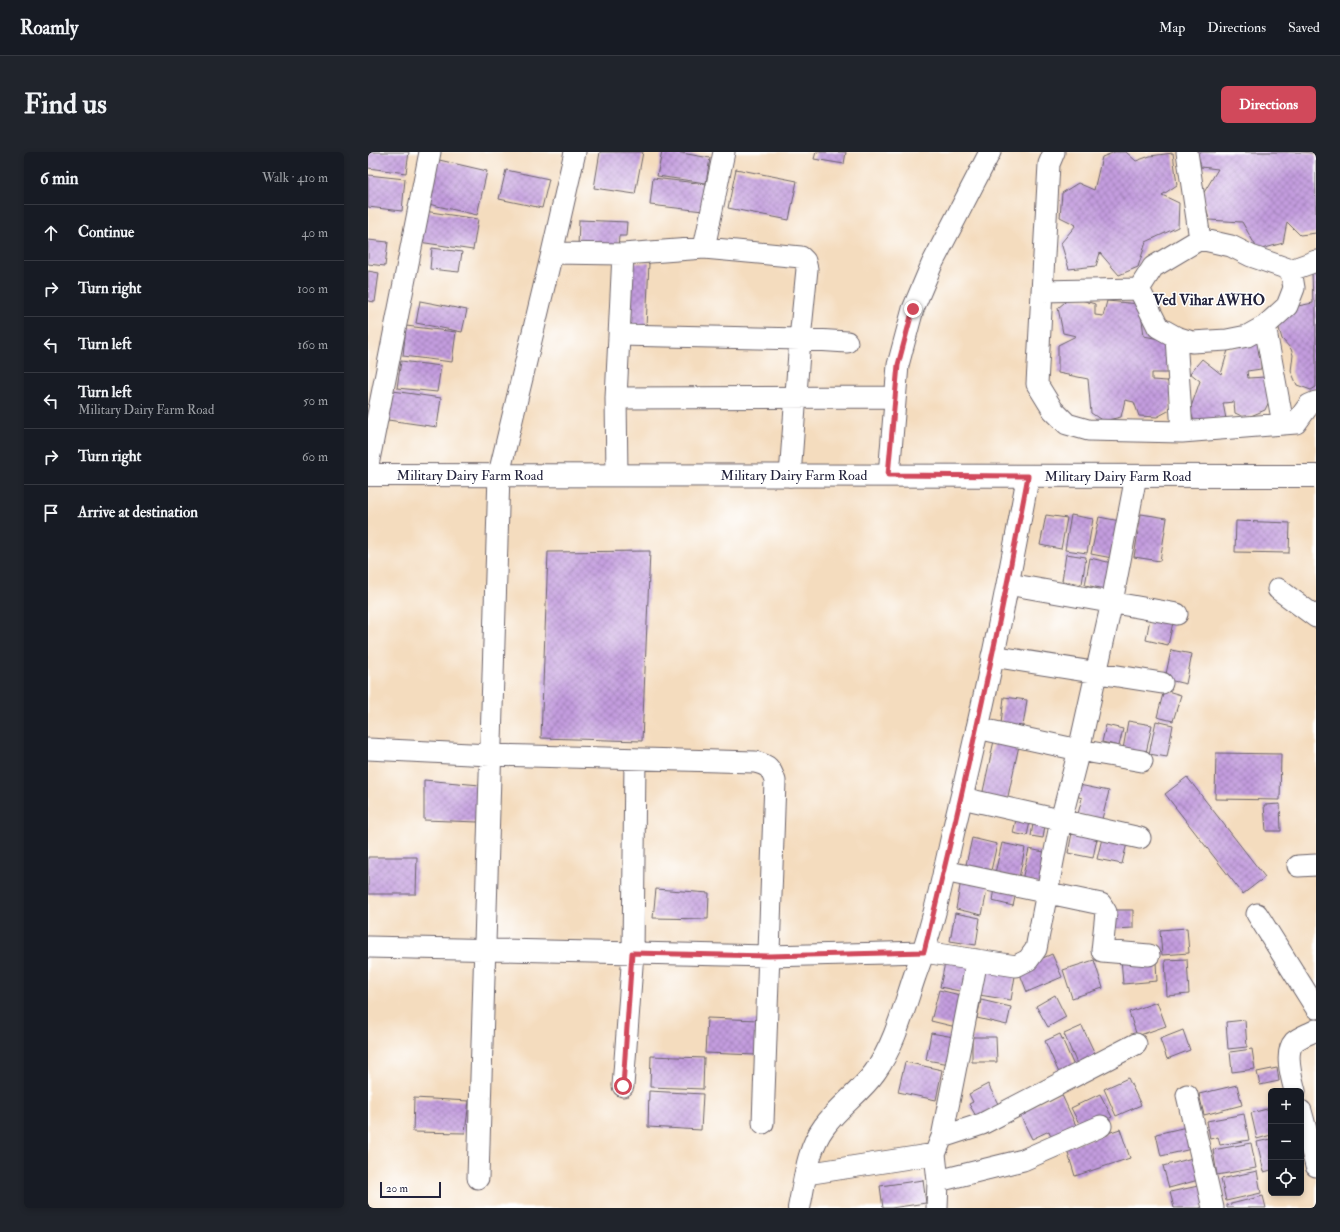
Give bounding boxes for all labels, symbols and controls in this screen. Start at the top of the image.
text: Roamly [20,16,78,40]
text: Map [1159,19,1185,36]
text: Directions [1207,19,1266,36]
text: Saved [1288,19,1320,36]
button: Directions [1221,86,1316,123]
text: Find us [24,87,107,122]
text: 6 min [40,168,79,189]
text: Walk · 410 m [262,170,328,186]
icon: ahead [40,222,62,244]
text: Continue [78,223,134,242]
text: 40 m [302,225,328,241]
icon: right [40,278,62,300]
text: Turn right [78,279,141,298]
text: 100 m [297,281,328,297]
district label: Ved Vihar AWHO [1152,291,1265,310]
route end [904,300,922,318]
icon: left [40,334,62,356]
text: Turn left [78,335,132,354]
text: 160 m [297,337,328,353]
text: Turn left [78,383,132,402]
icon: left [40,390,62,412]
text: 50 m [303,393,328,409]
text: Military Dairy Farm Road [78,402,214,418]
icon: right [40,446,62,468]
text: Turn right [78,447,141,466]
text: 60 m [302,449,328,465]
street label: Military Dairy Farm Road [397,467,543,485]
street label: Military Dairy Farm Road [721,467,867,485]
street label: Military Dairy Farm Road [1045,468,1191,486]
icon: arrive [40,502,62,524]
text: Arrive at destination [78,503,198,522]
route start [614,1077,632,1095]
map controls [1268,1088,1304,1196]
button: + [1268,1088,1304,1124]
button: − [1268,1124,1304,1160]
button: locate [1268,1160,1304,1196]
scale bar [380,1180,441,1199]
text: 20 m [386,1182,408,1195]

